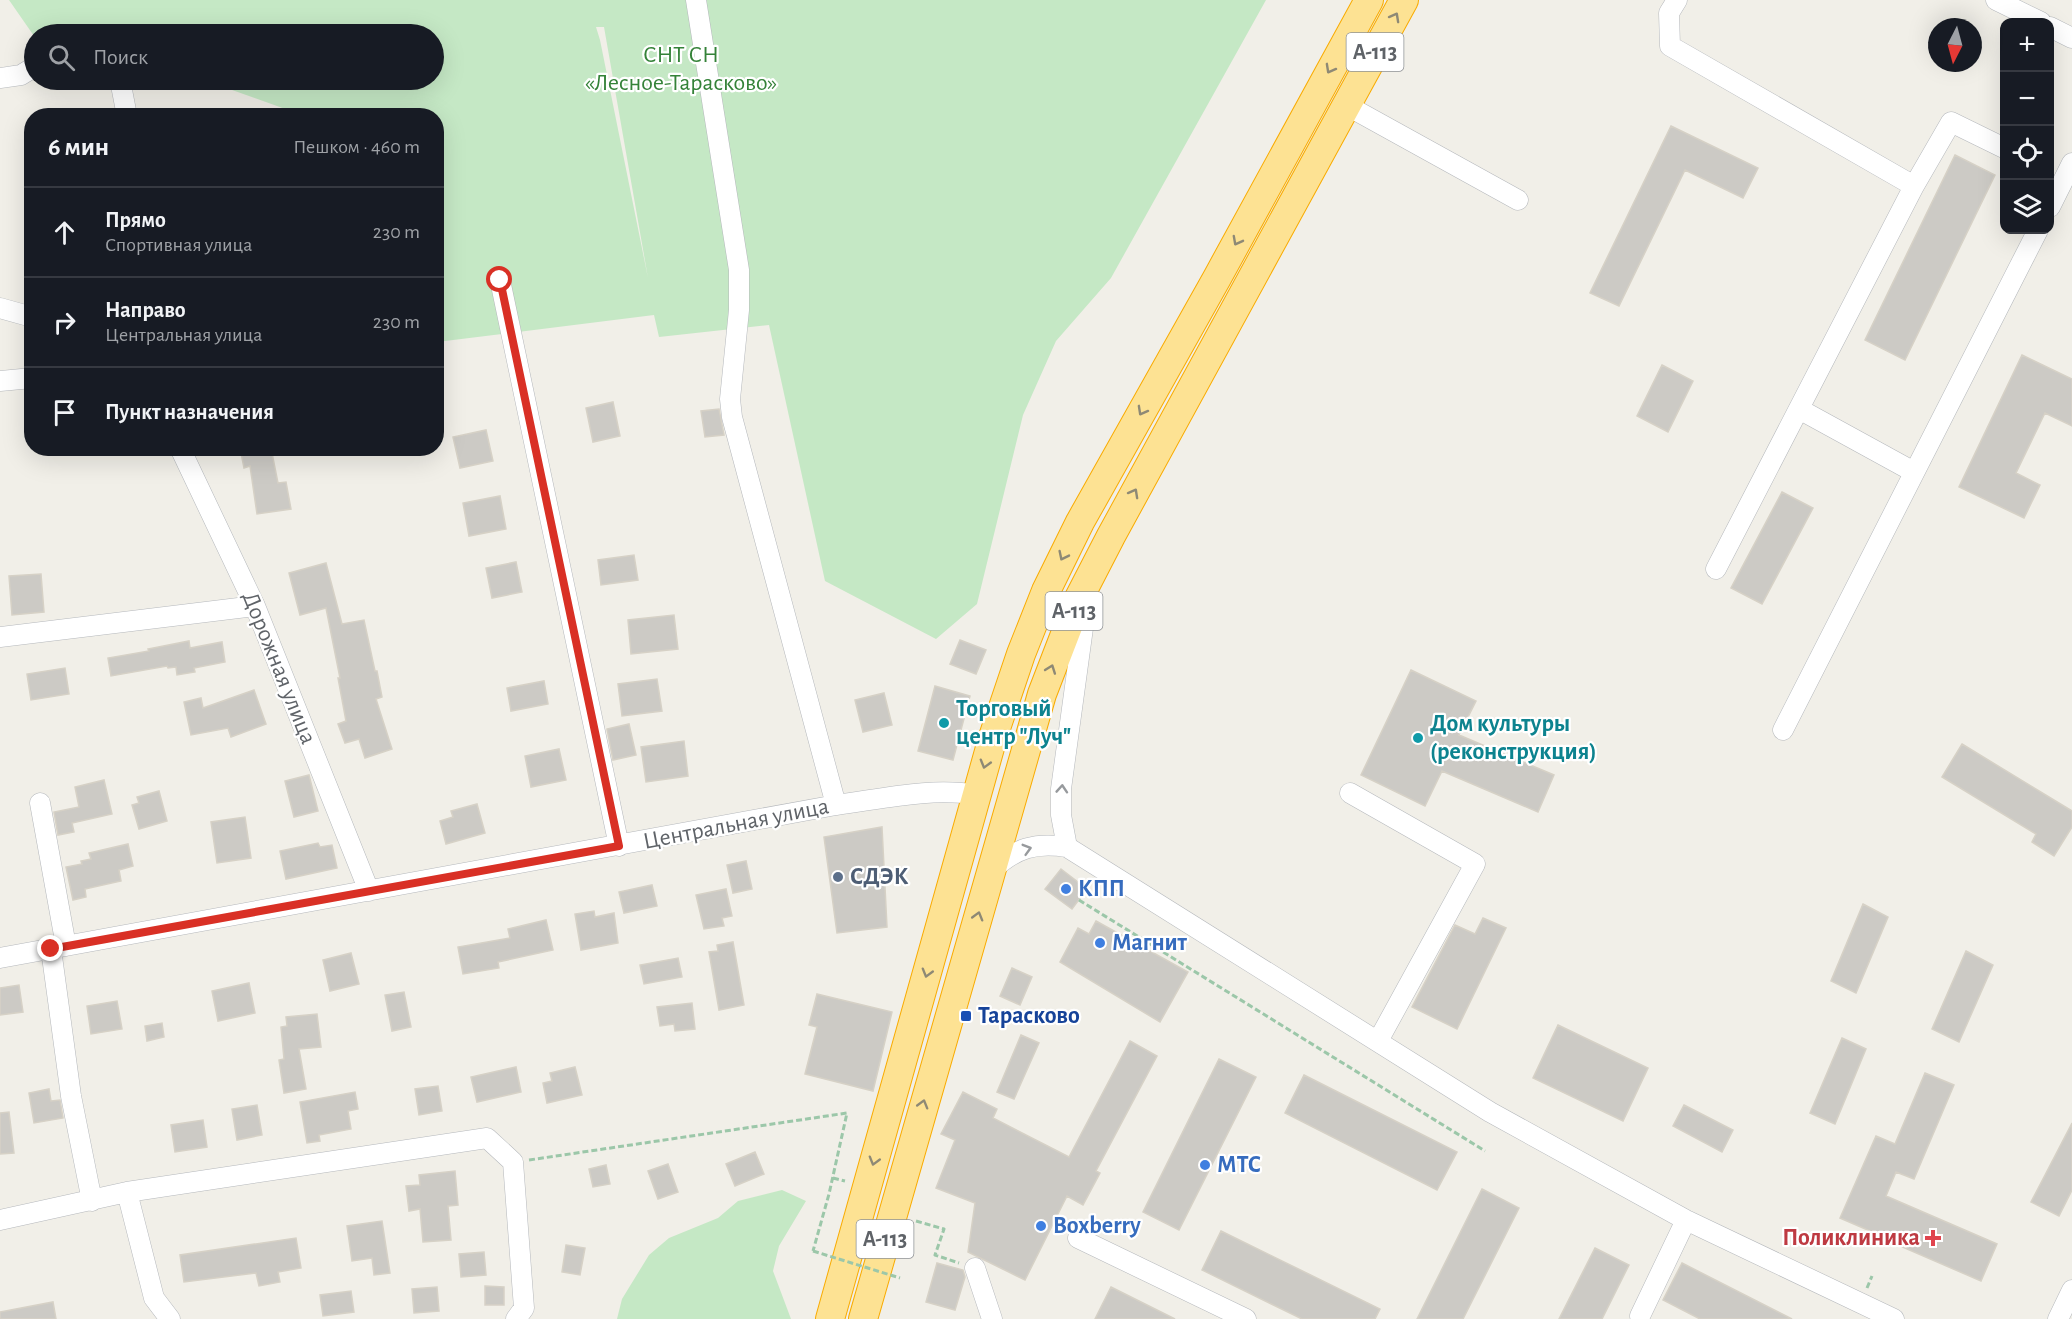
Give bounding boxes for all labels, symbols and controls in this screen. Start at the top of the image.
one-way arrow [1387,13,1399,23]
north arrow [1928,18,1982,72]
map controls [2000,18,2054,234]
button: + [2000,18,2054,72]
search box [24,24,444,90]
road number: А-113 [1346,33,1404,71]
icon: search [45,41,78,74]
park label: СНТ СН «Лесное-Тарасково» [585,43,777,95]
text: Поиск [93,46,148,68]
one-way arrow [1326,63,1337,74]
button: − [2000,72,2054,126]
button: locate [2000,126,2054,180]
text: 6 мин [48,134,109,160]
text: Пешком · 460 m [293,137,420,157]
button: layers [2000,180,2054,234]
text: Прямо [105,209,166,231]
icon: ahead [48,216,81,249]
text: 230 m [373,222,420,242]
one-way arrow [1233,234,1244,245]
text: Спортивная улица [105,235,252,255]
route start [486,266,512,292]
text: Направо [105,299,186,321]
icon: right [48,306,81,339]
text: 230 m [373,312,420,332]
text: Центральная улица [105,325,262,345]
icon: arrive [48,396,81,429]
text: Пункт назначения [105,401,274,423]
one-way arrow [1138,405,1149,415]
one-way arrow [1127,489,1138,499]
one-way arrow [1059,550,1071,561]
street label: Дорожная улица [238,588,320,748]
road number: А-113 [1046,592,1102,630]
one-way arrow [1044,664,1056,675]
place label: Торговый центр "Луч" [956,697,1071,749]
place label: Дом культуры (реконструкция) [1430,712,1597,764]
marker: Торговый центр "Луч" [937,716,951,730]
marker: Дом культуры (реконструкция) [1411,731,1425,745]
one-way arrow [980,759,993,769]
one-way arrow [1055,784,1068,793]
street label: Центральная улица [641,794,831,854]
one-way arrow [1021,844,1032,856]
place label: СДЭК [850,865,909,889]
marker: СДЭК [831,870,845,884]
place label: КПП [1078,877,1125,901]
marker: КПП [1059,882,1073,896]
one-way arrow [971,911,983,922]
place label: Магнит [1112,931,1188,955]
route end [37,935,63,961]
marker: Магнит [1093,936,1107,950]
one-way arrow [922,967,934,978]
place label: Тарасково [978,1004,1080,1028]
marker: Тарасково [959,1009,973,1023]
one-way arrow [916,1099,928,1109]
place label: МТС [1217,1153,1261,1177]
one-way arrow [869,1155,881,1166]
marker: МТС [1198,1158,1212,1172]
place label: Boxberry [1053,1214,1141,1238]
marker: Boxberry [1034,1219,1048,1233]
road number: А-113 [856,1220,914,1258]
place label: Поликлиника [1782,1226,1920,1250]
marker: Поликлиника [1924,1229,1942,1247]

